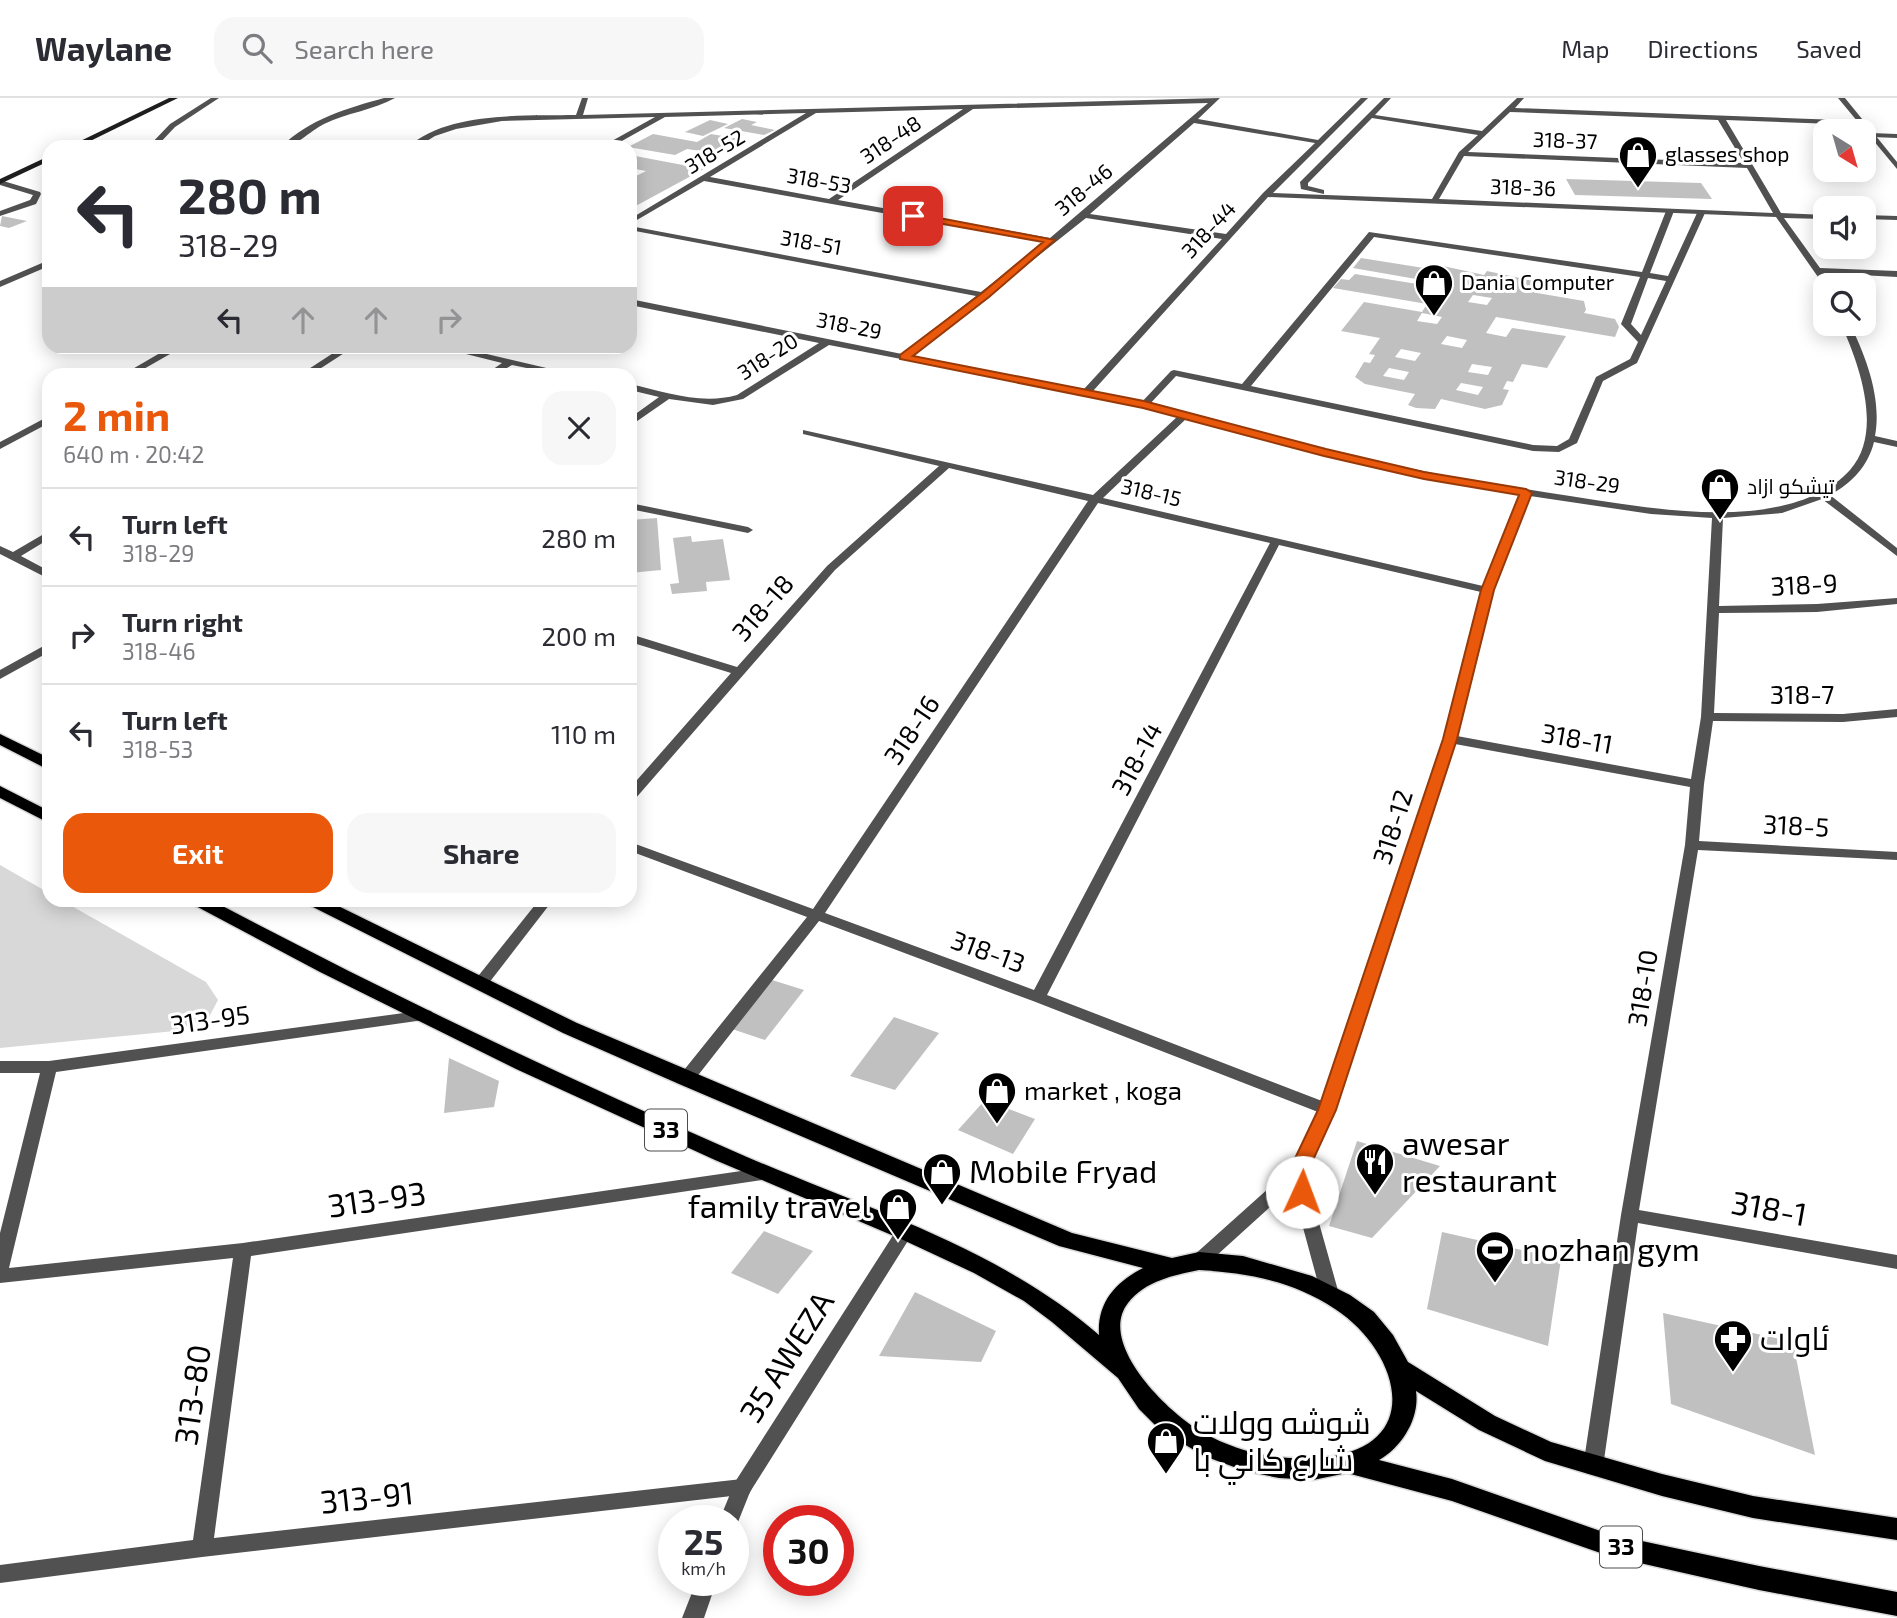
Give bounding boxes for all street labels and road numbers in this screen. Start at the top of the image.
street label: 318-48 [855,109,925,168]
street label: 318-52 [680,123,749,178]
street label: 318-37 [1532,126,1598,153]
street label: 318-46 [1049,158,1117,220]
street label: 318-53 [785,162,854,197]
street label: 318-36 [1490,173,1556,200]
street label: 318-44 [1176,196,1240,262]
street label: 318-51 [779,224,844,259]
street label: 318-29 [814,306,884,343]
street label: 318-20 [732,327,802,384]
street label: 318-29 [1553,464,1622,497]
street label: 318-15 [1119,472,1184,511]
street label: 318-9 [1770,566,1838,601]
street label: 318-18 [725,568,799,646]
street label: 318-7 [1770,678,1834,709]
street label: 318-16 [876,689,945,770]
street label: 318-11 [1539,716,1615,759]
street label: 318-14 [1104,717,1168,800]
street label: 318-12 [1365,785,1418,868]
street label: 318-5 [1762,807,1830,842]
street label: 318-13 [947,923,1030,978]
street label: 318-10 [1620,947,1663,1028]
street label: 313-95 [168,998,251,1039]
road number: 33 [645,1110,687,1150]
street label: 313-93 [325,1172,428,1224]
street label: 318-1 [1729,1182,1810,1232]
street label: 35 AWEZA [730,1284,840,1428]
street label: 313-80 [165,1342,217,1448]
street label: 313-91 [318,1472,415,1520]
road number: 33 [1600,1526,1642,1568]

